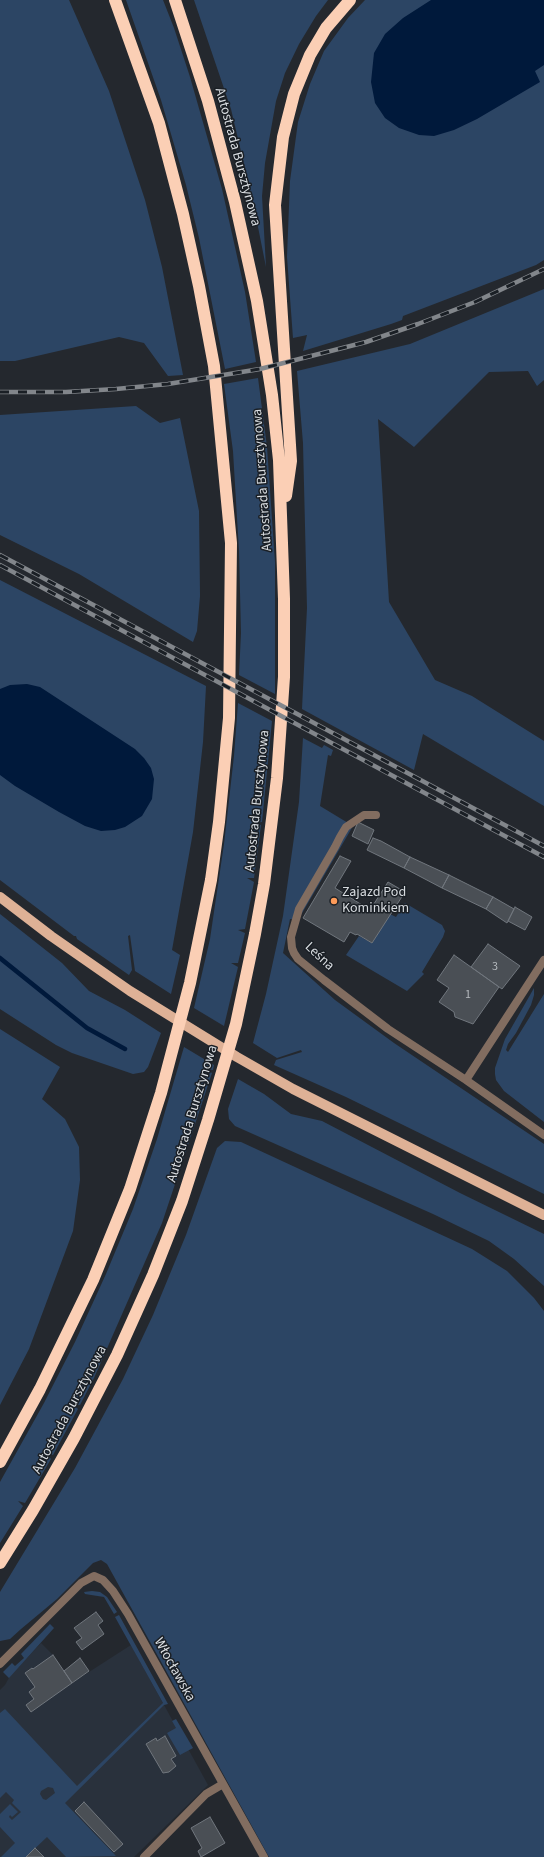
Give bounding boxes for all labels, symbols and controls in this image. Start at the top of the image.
street label: Autostrada Bursztynowa [210,86,264,228]
street label: Autostrada Bursztynowa [250,408,276,552]
street label: Autostrada Bursztynowa [242,729,274,873]
place label: Zajazd Pod Kominkiem [342,885,409,918]
marker: Zajazd Pod Kominkiem [329,896,339,906]
street label: Leśna [301,939,337,975]
house number: 3 [492,960,498,974]
house number: 1 [465,988,471,1002]
street label: Autostrada Bursztynowa [164,1043,222,1185]
street label: Autostrada Bursztynowa [29,1343,111,1477]
street label: Włocławska [150,1635,198,1705]

